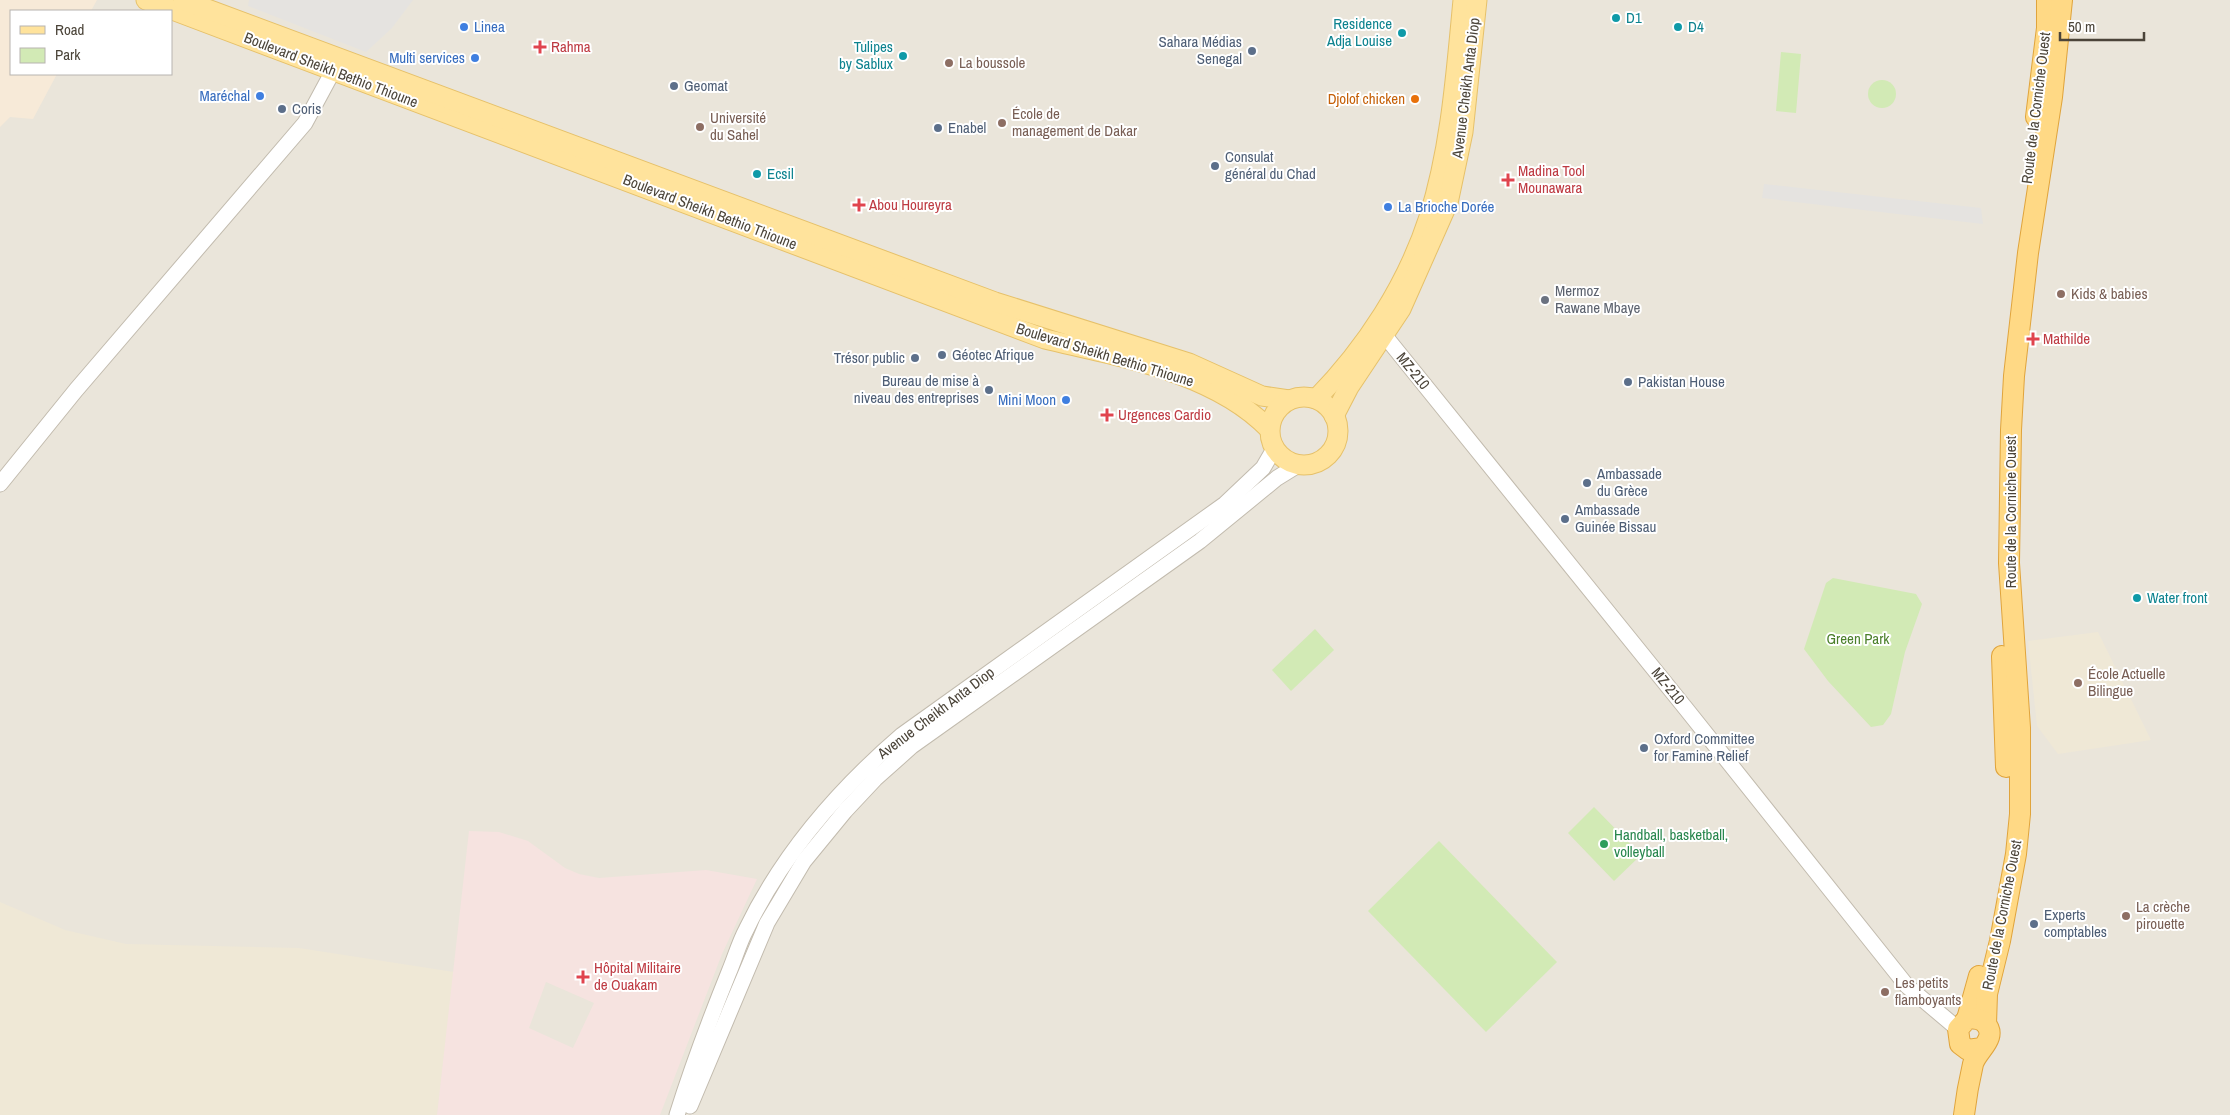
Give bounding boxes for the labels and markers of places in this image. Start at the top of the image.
place label: D1 [1626,7,1642,28]
marker: D1 [1610,12,1622,24]
place label: Residence Adja Louise [1326,13,1392,51]
place label: Linea [474,16,505,37]
place label: D4 [1688,16,1704,37]
marker: Linea [458,21,470,33]
marker: D4 [1672,21,1684,33]
marker: Residence Adja Louise [1396,27,1408,39]
place label: Sahara Médias Senegal [1159,31,1242,69]
place label: Rahma [551,36,591,57]
place label: Tulipes by Sablux [839,36,894,74]
marker: Rahma [533,40,547,54]
marker: Sahara Médias Senegal [1246,45,1258,57]
place label: Multi services [389,47,465,68]
marker: Tulipes by Sablux [897,50,909,62]
marker: Multi services [469,52,481,64]
place label: La boussole [959,52,1025,73]
marker: La boussole [943,57,955,69]
place label: Geomat [684,75,728,96]
marker: Geomat [668,80,680,92]
place label: Maréchal [199,85,250,106]
place label: Djolof chicken [1328,88,1405,109]
marker: Maréchal [254,90,266,102]
marker: Djolof chicken [1409,93,1421,105]
place label: Coris [292,98,321,119]
marker: Coris [276,103,288,115]
place label: École de management de Dakar [1012,103,1137,141]
place label: Université du Sahel [710,107,766,145]
place label: Enabel [948,117,986,138]
marker: École de management de Dakar [996,117,1008,129]
marker: Université du Sahel [694,121,706,133]
marker: Enabel [932,122,944,134]
place label: Consulat général du Chad [1225,146,1316,184]
marker: Consulat général du Chad [1209,160,1221,172]
place label: Madina Tool Mounawara [1518,160,1585,198]
place label: Ecsil [767,163,794,184]
marker: Ecsil [751,168,763,180]
marker: Madina Tool Mounawara [1502,174,1514,186]
place label: Abou Houreyra [868,194,952,215]
place label: La Brioche Dorée [1398,196,1495,217]
marker: Abou Houreyra [853,199,865,211]
marker: La Brioche Dorée [1382,201,1394,213]
place label: Mermoz Rawane Mbaye [1555,280,1641,318]
place label: Kids & babies [2071,283,2148,304]
marker: Kids & babies [2055,288,2067,300]
marker: Mermoz Rawane Mbaye [1539,294,1551,306]
place label: Mathilde [2043,328,2090,349]
marker: Mathilde [2027,333,2039,345]
place label: Géotec Afrique [952,344,1034,365]
place label: Trésor public [834,347,905,368]
marker: Géotec Afrique [936,349,948,361]
marker: Trésor public [909,352,921,364]
place label: Bureau de mise à niveau des entreprises [854,370,979,408]
place label: Pakistan House [1638,371,1725,392]
marker: Pakistan House [1622,376,1634,388]
marker: Bureau de mise à niveau des entreprises [983,384,995,396]
place label: Mini Moon [998,389,1056,410]
marker: Mini Moon [1060,394,1072,406]
place label: Urgences Cardio [1118,404,1211,425]
marker: Urgences Cardio [1100,408,1114,422]
place label: Ambassade du Grèce [1596,463,1662,501]
marker: Ambassade du Grèce [1581,477,1593,489]
place label: Ambassade Guinée Bissau [1574,499,1656,537]
marker: Ambassade Guinée Bissau [1559,513,1571,525]
place label: Water front [2147,587,2208,608]
marker: Water front [2131,592,2143,604]
place label: École Actuelle Bilingue [2088,663,2165,701]
marker: École Actuelle Bilingue [2072,677,2084,689]
place label: Oxford Committee for Famine Relief [1654,728,1755,766]
marker: Oxford Committee for Famine Relief [1638,742,1650,754]
place label: Handball, basketball, volleyball [1614,824,1728,862]
marker: Handball, basketball, volleyball [1598,838,1610,850]
place label: La crèche pirouette [2136,896,2190,934]
place label: Experts comptables [2044,904,2107,942]
marker: La crèche pirouette [2120,910,2132,922]
marker: Experts comptables [2028,918,2040,930]
place label: Hôpital Militaire de Ouakam [594,957,681,995]
marker: Hôpital Militaire de Ouakam [576,970,590,984]
place label: Les petits flamboyants [1895,972,1961,1010]
marker: Les petits flamboyants [1879,986,1891,998]

